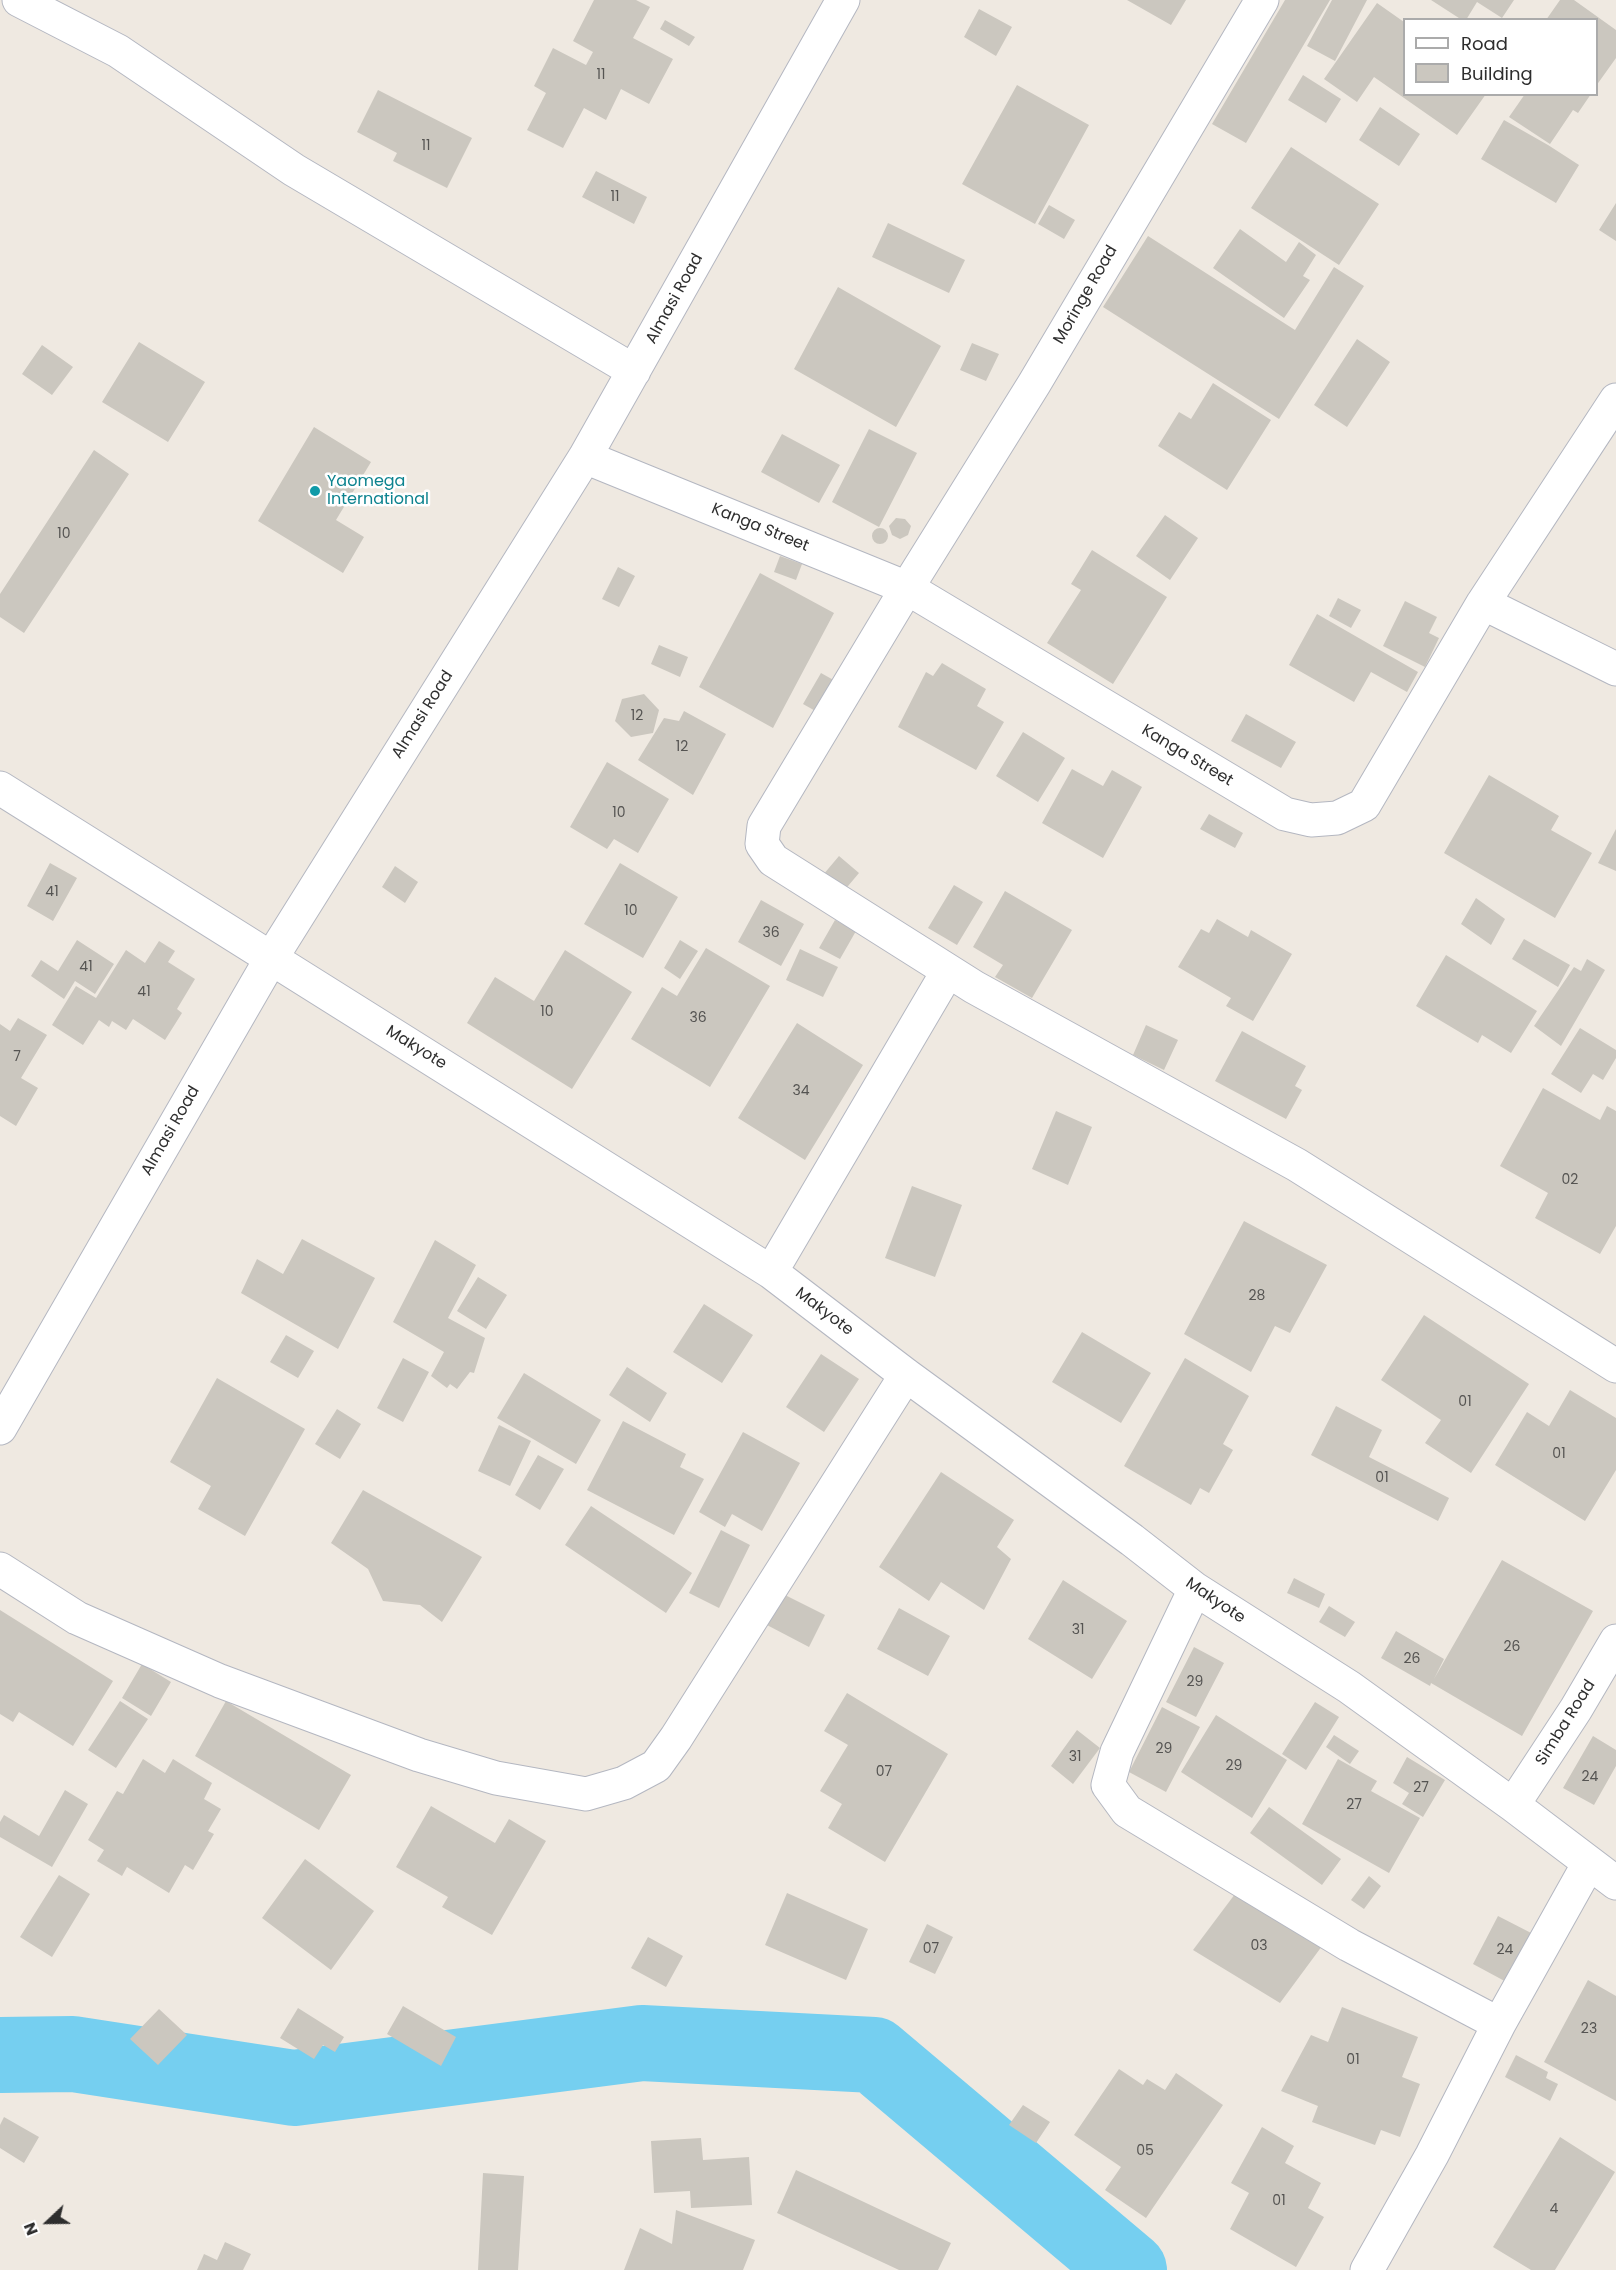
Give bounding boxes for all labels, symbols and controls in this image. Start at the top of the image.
legend [1403,18,1598,96]
text: Road [1461,31,1508,56]
text: Building [1461,61,1533,86]
house number: 11 [597,67,605,83]
house number: 11 [422,138,430,154]
house number: 11 [611,189,619,205]
street label: Moringe Road [1050,242,1122,348]
street label: Almasi Road [642,251,708,347]
place label: Yaomega International [327,472,429,510]
marker: Yaomega International [308,484,322,498]
street label: Kanga Street [708,500,812,556]
house number: 10 [57,526,71,542]
street label: Almasi Road [388,667,458,763]
house number: 12 [631,708,643,724]
street label: Kanga Street [1138,721,1236,791]
house number: 12 [676,739,688,755]
house number: 10 [612,805,626,821]
house number: 41 [45,884,59,900]
house number: 10 [624,903,638,919]
house number: 36 [762,925,780,941]
house number: 41 [79,959,93,975]
house number: 41 [137,984,151,1000]
house number: 10 [540,1004,554,1020]
house number: 36 [689,1010,707,1026]
street label: Makyote [382,1022,450,1074]
house number: 7 [13,1049,21,1065]
street label: Almasi Road [138,1083,204,1179]
house number: 34 [792,1083,810,1099]
house number: 02 [1562,1172,1578,1188]
street label: Makyote [791,1284,857,1340]
house number: 28 [1249,1288,1265,1304]
house number: 01 [1458,1394,1472,1410]
house number: 01 [1552,1446,1566,1462]
house number: 01 [1375,1470,1389,1486]
street label: Makyote [1182,1574,1248,1628]
house number: 31 [1072,1622,1084,1638]
house number: 26 [1504,1639,1520,1655]
house number: 26 [1404,1651,1420,1667]
house number: 29 [1187,1674,1203,1690]
street label: Simba Road [1532,1677,1600,1769]
house number: 29 [1156,1741,1172,1757]
house number: 31 [1069,1749,1081,1765]
house number: 29 [1226,1758,1242,1774]
house number: 07 [876,1764,892,1780]
house number: 24 [1582,1769,1598,1785]
house number: 27 [1413,1780,1429,1796]
house number: 27 [1346,1797,1362,1813]
house number: 03 [1250,1938,1268,1954]
house number: 07 [923,1941,939,1957]
house number: 24 [1497,1942,1513,1958]
house number: 23 [1581,2021,1597,2037]
house number: 01 [1346,2052,1360,2068]
house number: 05 [1136,2143,1154,2159]
north arrow [18,2192,78,2252]
house number: 01 [1272,2193,1286,2209]
house number: 4 [1550,2201,1558,2217]
text: N [18,2219,44,2239]

